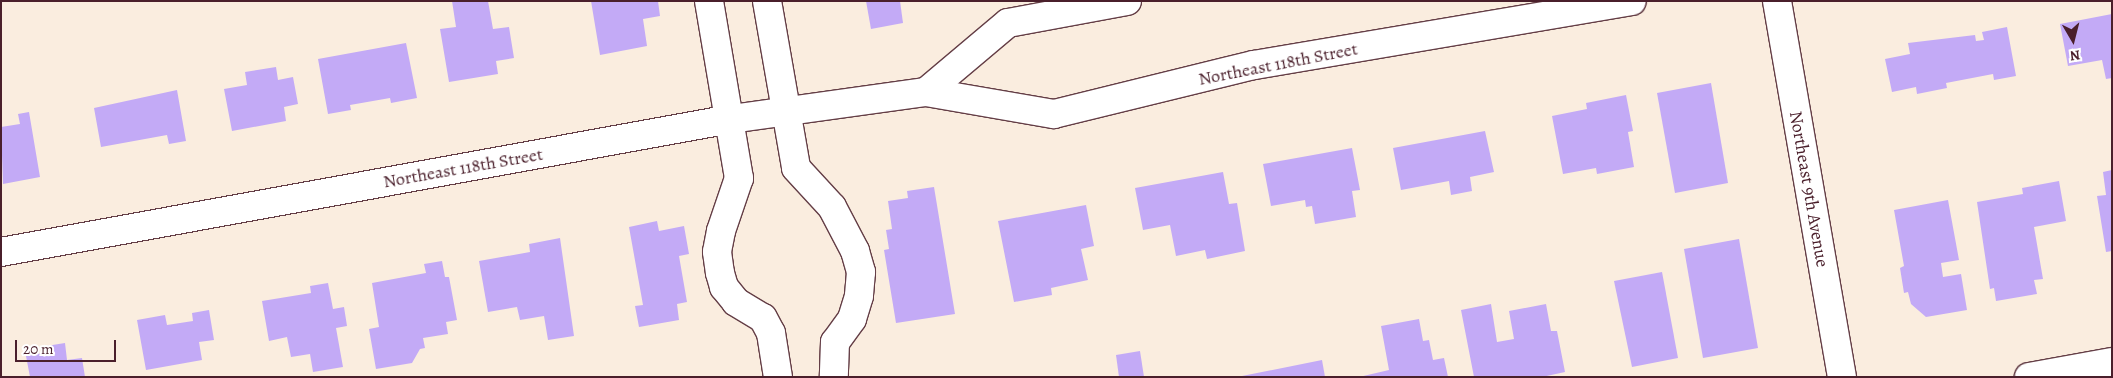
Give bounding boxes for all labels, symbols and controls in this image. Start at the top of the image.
north arrow [2048,15,2098,65]
street label: Northeast 118th Street [1197,38,1359,90]
text: N [2069,45,2082,65]
street label: Northeast 9th Avenue [1785,109,1833,269]
street label: Northeast 118th Street [382,143,544,193]
scale bar [18,330,119,362]
text: 20 m [23,339,54,359]

